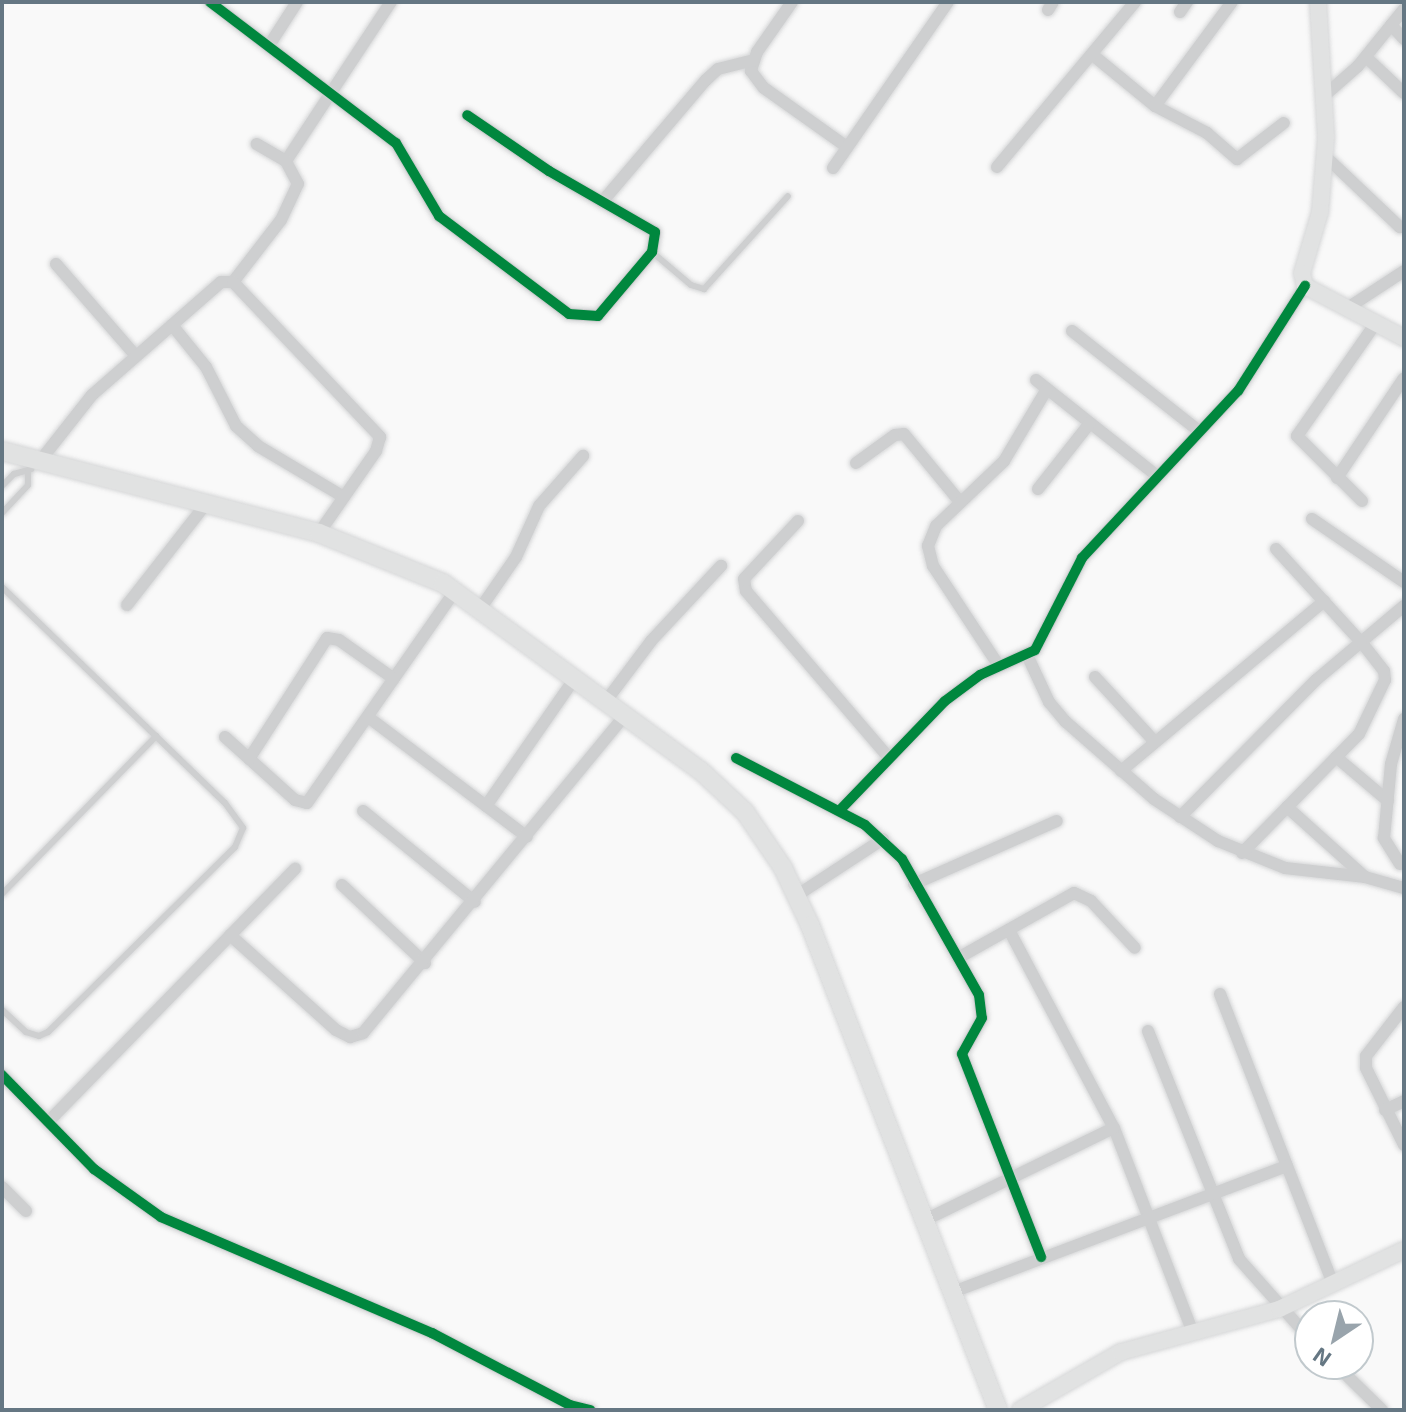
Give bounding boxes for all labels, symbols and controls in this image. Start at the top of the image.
north arrow [1294,1300,1374,1380]
text: N [1307,1343,1335,1373]

